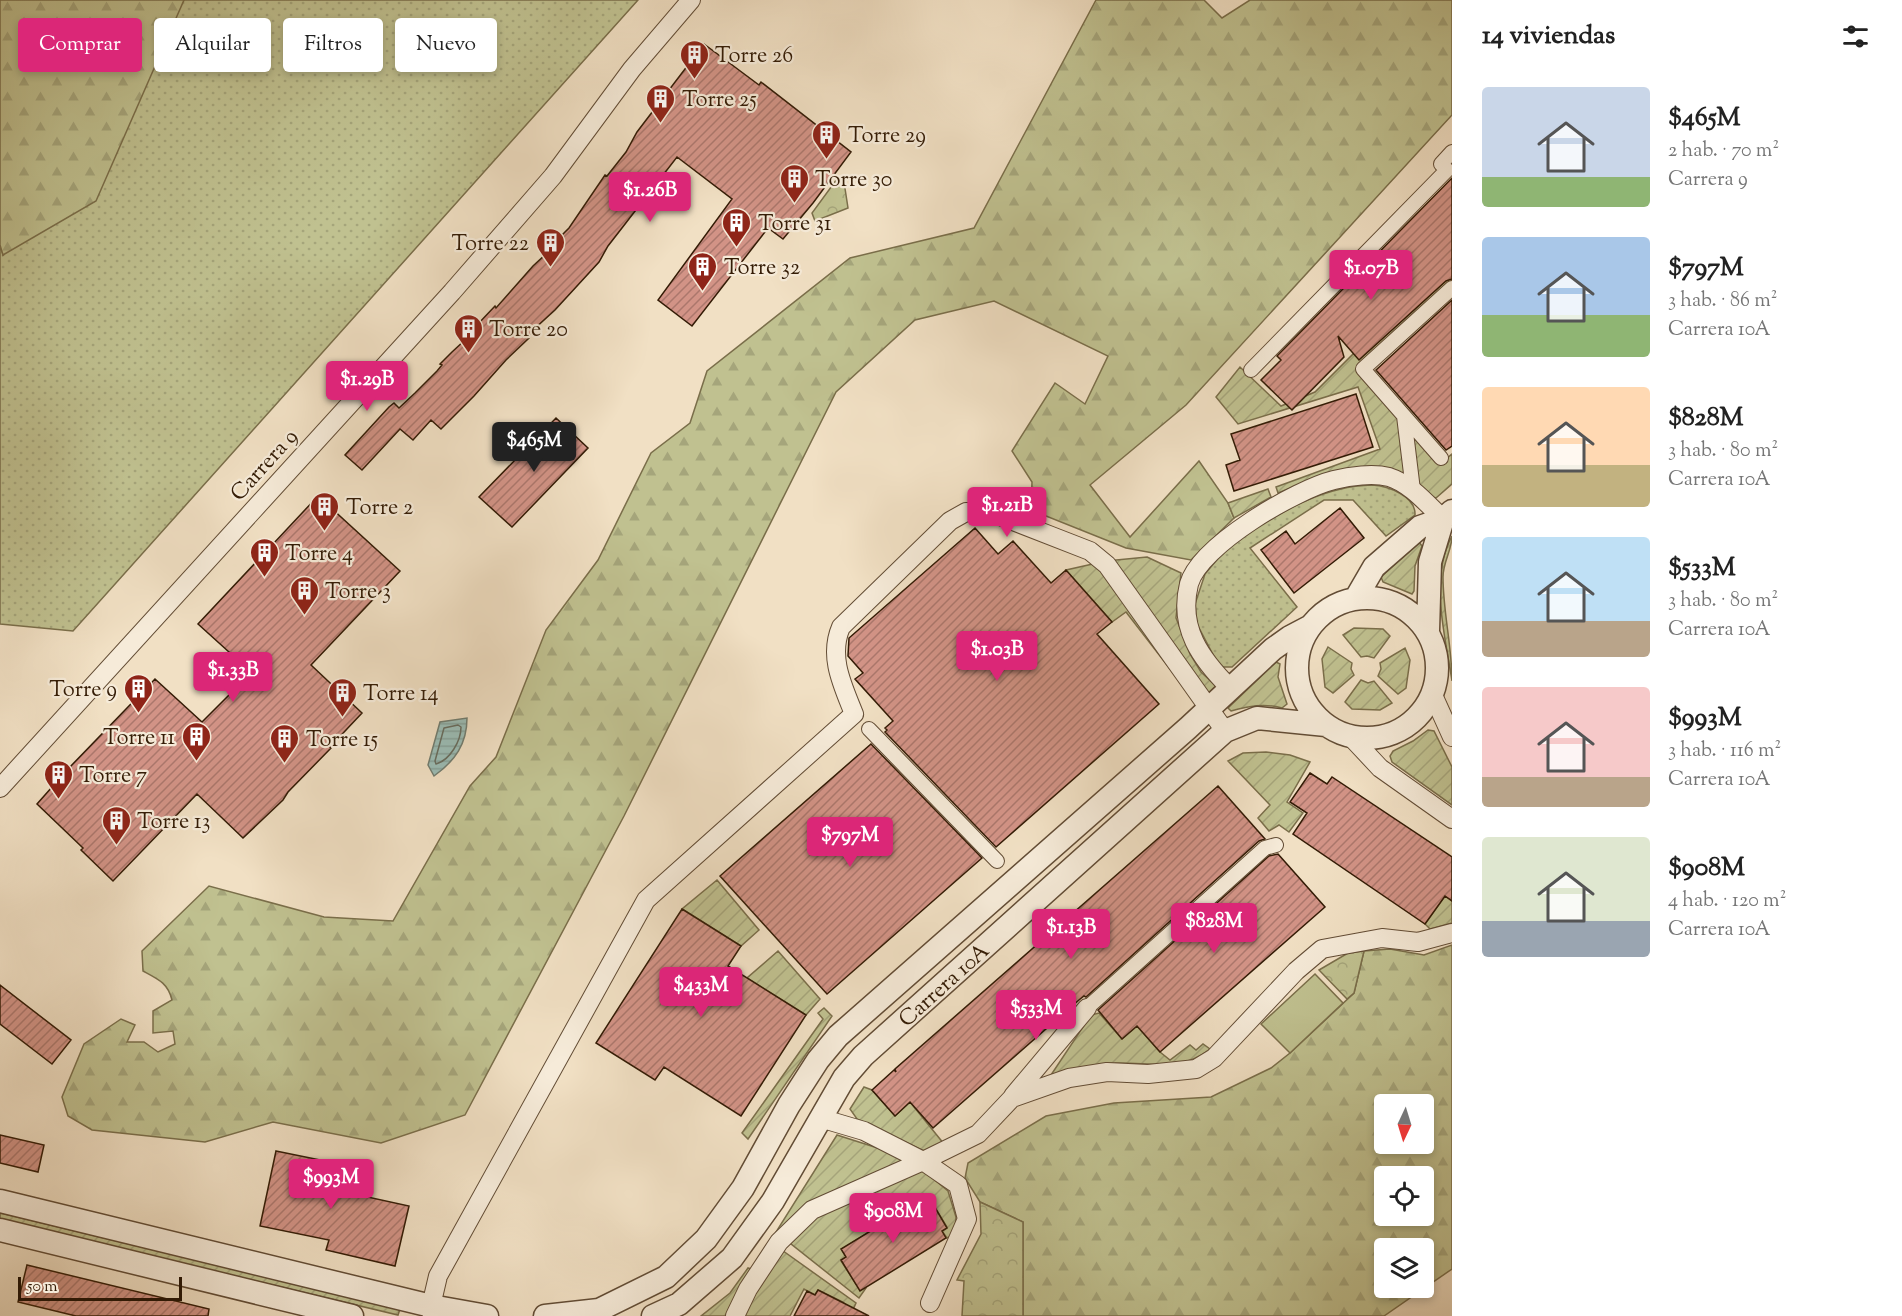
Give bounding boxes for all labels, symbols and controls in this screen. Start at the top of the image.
chip: Comprar [18,18,142,72]
chip: Alquilar [154,18,271,72]
chip: Filtros [283,18,383,72]
chip: Nuevo [395,18,497,72]
text: 14 viviendas [1482,18,1615,55]
icon: filters [1839,20,1872,53]
building icon: Torre 26 [678,38,710,80]
place label: Torre 26 [715,41,793,73]
building icon: Torre 25 [645,82,677,124]
place label: Torre 25 [682,85,757,117]
text: $465M [1668,100,1740,137]
icon: home [1530,111,1602,183]
building icon: Torre 29 [811,118,843,160]
place label: Torre 29 [848,121,926,153]
text: 2 hab. · 70 m² [1668,137,1779,166]
building icon: Torre 30 [778,162,810,204]
place label: Torre 30 [815,165,892,197]
text: Carrera 9 [1668,166,1748,195]
pin: $1.26B [601,172,699,223]
text: $1.26B [623,177,677,206]
building icon: Torre 31 [721,206,753,248]
place label: Torre 31 [758,209,832,241]
building icon: Torre 22 [534,226,566,268]
place label: Torre 22 [451,229,529,261]
building icon: Torre 32 [687,250,719,292]
pin: $1.07B [1322,250,1420,301]
text: $797M [1668,250,1744,287]
place label: Torre 32 [724,253,800,285]
text: $1.07B [1343,255,1399,284]
icon: home [1530,261,1602,333]
text: 3 hab. · 86 m² [1668,287,1778,316]
building icon: Torre 20 [452,312,484,354]
place label: Torre 20 [489,315,568,347]
text: Carrera 10A [1668,316,1771,345]
pin: $1.29B [318,361,416,412]
text: $1.29B [340,366,394,395]
text: $828M [1668,400,1743,437]
icon: home [1530,411,1602,483]
pin: $465M [492,422,576,473]
street label: Carrera 9 [224,423,306,509]
text: $465M [506,427,562,456]
text: 3 hab. · 80 m² [1668,437,1778,466]
text: Carrera 10A [1668,466,1771,495]
pin: $1.21B [958,487,1056,538]
building icon: Torre 2 [309,490,341,532]
text: $1.21B [981,492,1033,521]
place label: Torre 2 [346,493,413,525]
building icon: Torre 4 [248,536,280,578]
place label: Torre 4 [285,539,353,571]
text: $533M [1668,550,1736,587]
icon: home [1530,561,1602,633]
building icon: Torre 3 [288,574,320,616]
place label: Torre 3 [325,577,391,609]
text: 3 hab. · 80 m² [1668,587,1778,616]
text: Carrera 10A [1668,616,1771,645]
pin: $1.03B [948,631,1046,682]
text: $1.03B [970,636,1024,665]
pin: $1.33B [184,652,282,703]
text: $1.33B [207,657,259,686]
building icon: Torre 9 [122,672,154,714]
place label: Torre 9 [49,675,117,707]
building icon: Torre 14 [326,676,358,718]
place label: Torre 14 [363,679,439,711]
text: $993M [1668,700,1742,737]
icon: home [1530,711,1602,783]
building icon: Torre 11 [180,720,212,762]
building icon: Torre 15 [269,722,301,764]
place label: Torre 11 [103,723,176,755]
place label: Torre 15 [306,725,378,757]
text: 3 hab. · 116 m² [1668,737,1781,766]
building icon: Torre 7 [42,758,74,800]
place label: Torre 7 [79,761,147,793]
text: Carrera 10A [1668,766,1771,795]
building icon: Torre 13 [100,804,132,846]
place label: Torre 13 [137,807,210,839]
pin: $797M [808,817,892,868]
text: $797M [821,822,879,851]
text: $908M [1668,850,1745,887]
icon: home [1530,861,1602,933]
text: 4 hab. · 120 m² [1668,887,1786,916]
pin: $828M [1172,903,1256,954]
text: $828M [1185,908,1243,937]
pin: $1.13B [1022,909,1120,960]
text: $1.13B [1046,914,1096,943]
text: Carrera 10A [1668,916,1771,945]
street label: Carrera 10A [892,937,998,1036]
pin: $433M [659,967,743,1018]
text: $433M [673,972,729,1001]
pin: $533M [994,990,1078,1041]
text: $533M [1010,995,1062,1024]
north arrow [1374,1094,1434,1154]
map controls [1374,1094,1434,1298]
pin: $993M [289,1159,373,1210]
text: $993M [303,1164,359,1193]
button: locate [1374,1166,1434,1226]
pin: $908M [851,1193,935,1244]
text: $908M [863,1198,923,1227]
button: layers [1374,1238,1434,1298]
scale bar [18,1274,182,1302]
text: 50 m [27,1276,58,1299]

